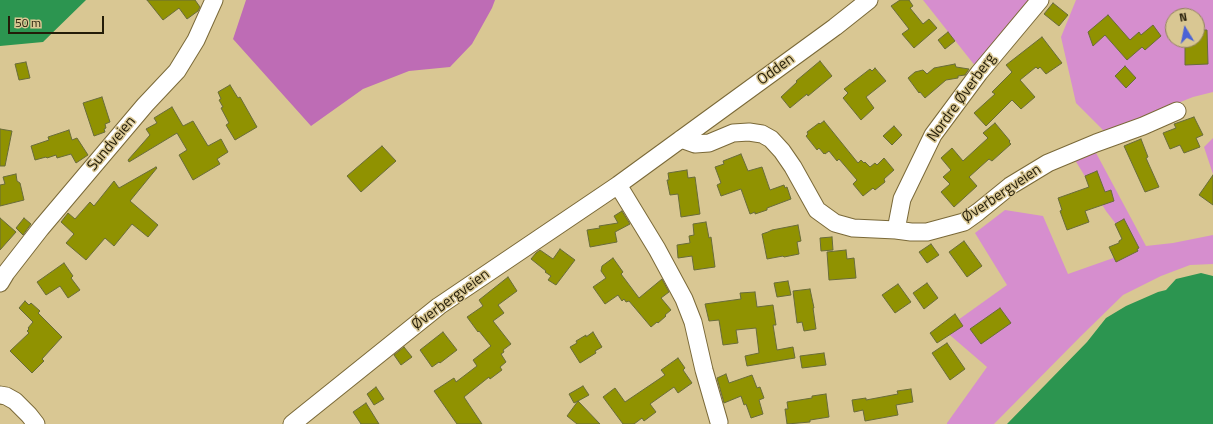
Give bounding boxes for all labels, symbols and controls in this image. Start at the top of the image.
scale bar [10,8,106,34]
north arrow [1165,8,1205,48]
text: N [1178,9,1188,26]
text: 50 m [15,13,41,32]
street label: Nordre Øverberg [924,50,1000,146]
street label: Odden [754,51,798,89]
street label: Sundveien [84,113,140,175]
street label: Øverbergveien [959,161,1045,227]
street label: Øverbergveien [409,266,493,334]

